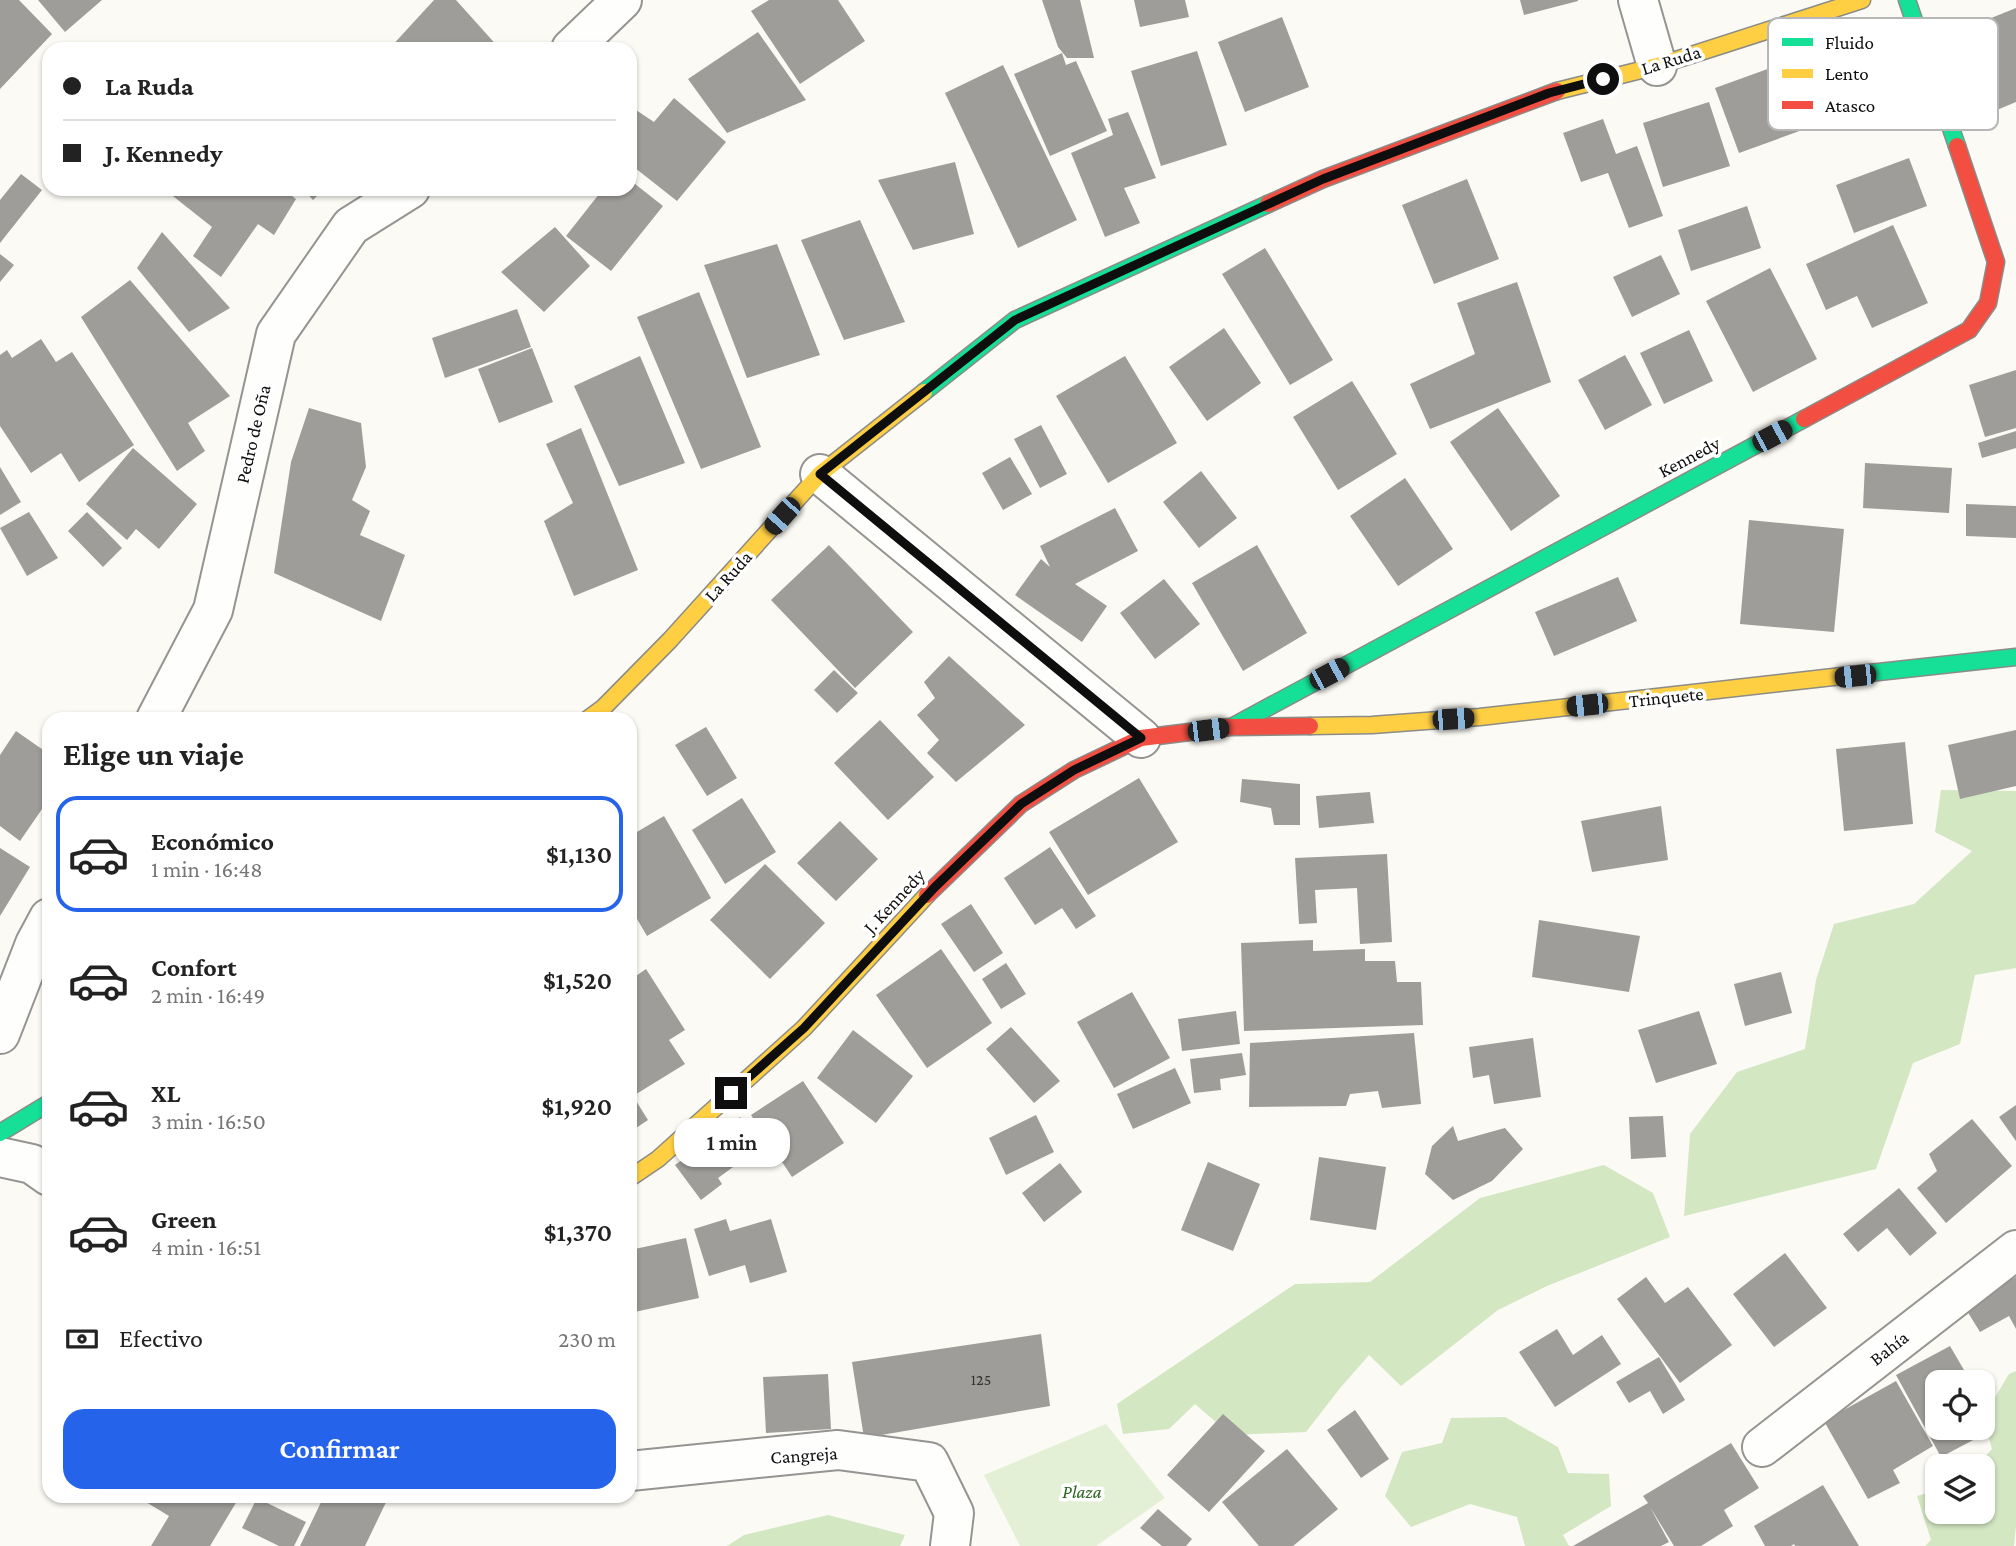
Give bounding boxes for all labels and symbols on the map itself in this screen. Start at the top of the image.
legend [1768,18,1998,130]
text: Fluido [1825,32,1874,53]
street label: La Ruda [1639,41,1703,79]
route start [1587,63,1619,95]
text: Lento [1825,63,1869,84]
text: Atasco [1825,95,1875,116]
street label: Pedro de Oña [231,382,275,485]
car [1749,417,1796,455]
street label: Kennedy [1655,432,1724,482]
car [761,493,804,539]
street label: La Ruda [700,546,756,606]
car [1306,655,1353,693]
car [1834,663,1877,689]
street label: Trinquete [1628,683,1704,711]
car [1566,692,1609,718]
car [1432,707,1475,731]
car [1186,717,1231,743]
street label: J. Kennedy [858,864,929,939]
route end [715,1077,747,1109]
callout: 1 min [673,1118,789,1166]
street label: Bahía [1866,1326,1913,1370]
house number: 125 [971,1371,991,1388]
street label: Cangreja [770,1442,839,1469]
park label: Plaza [1062,1481,1102,1502]

